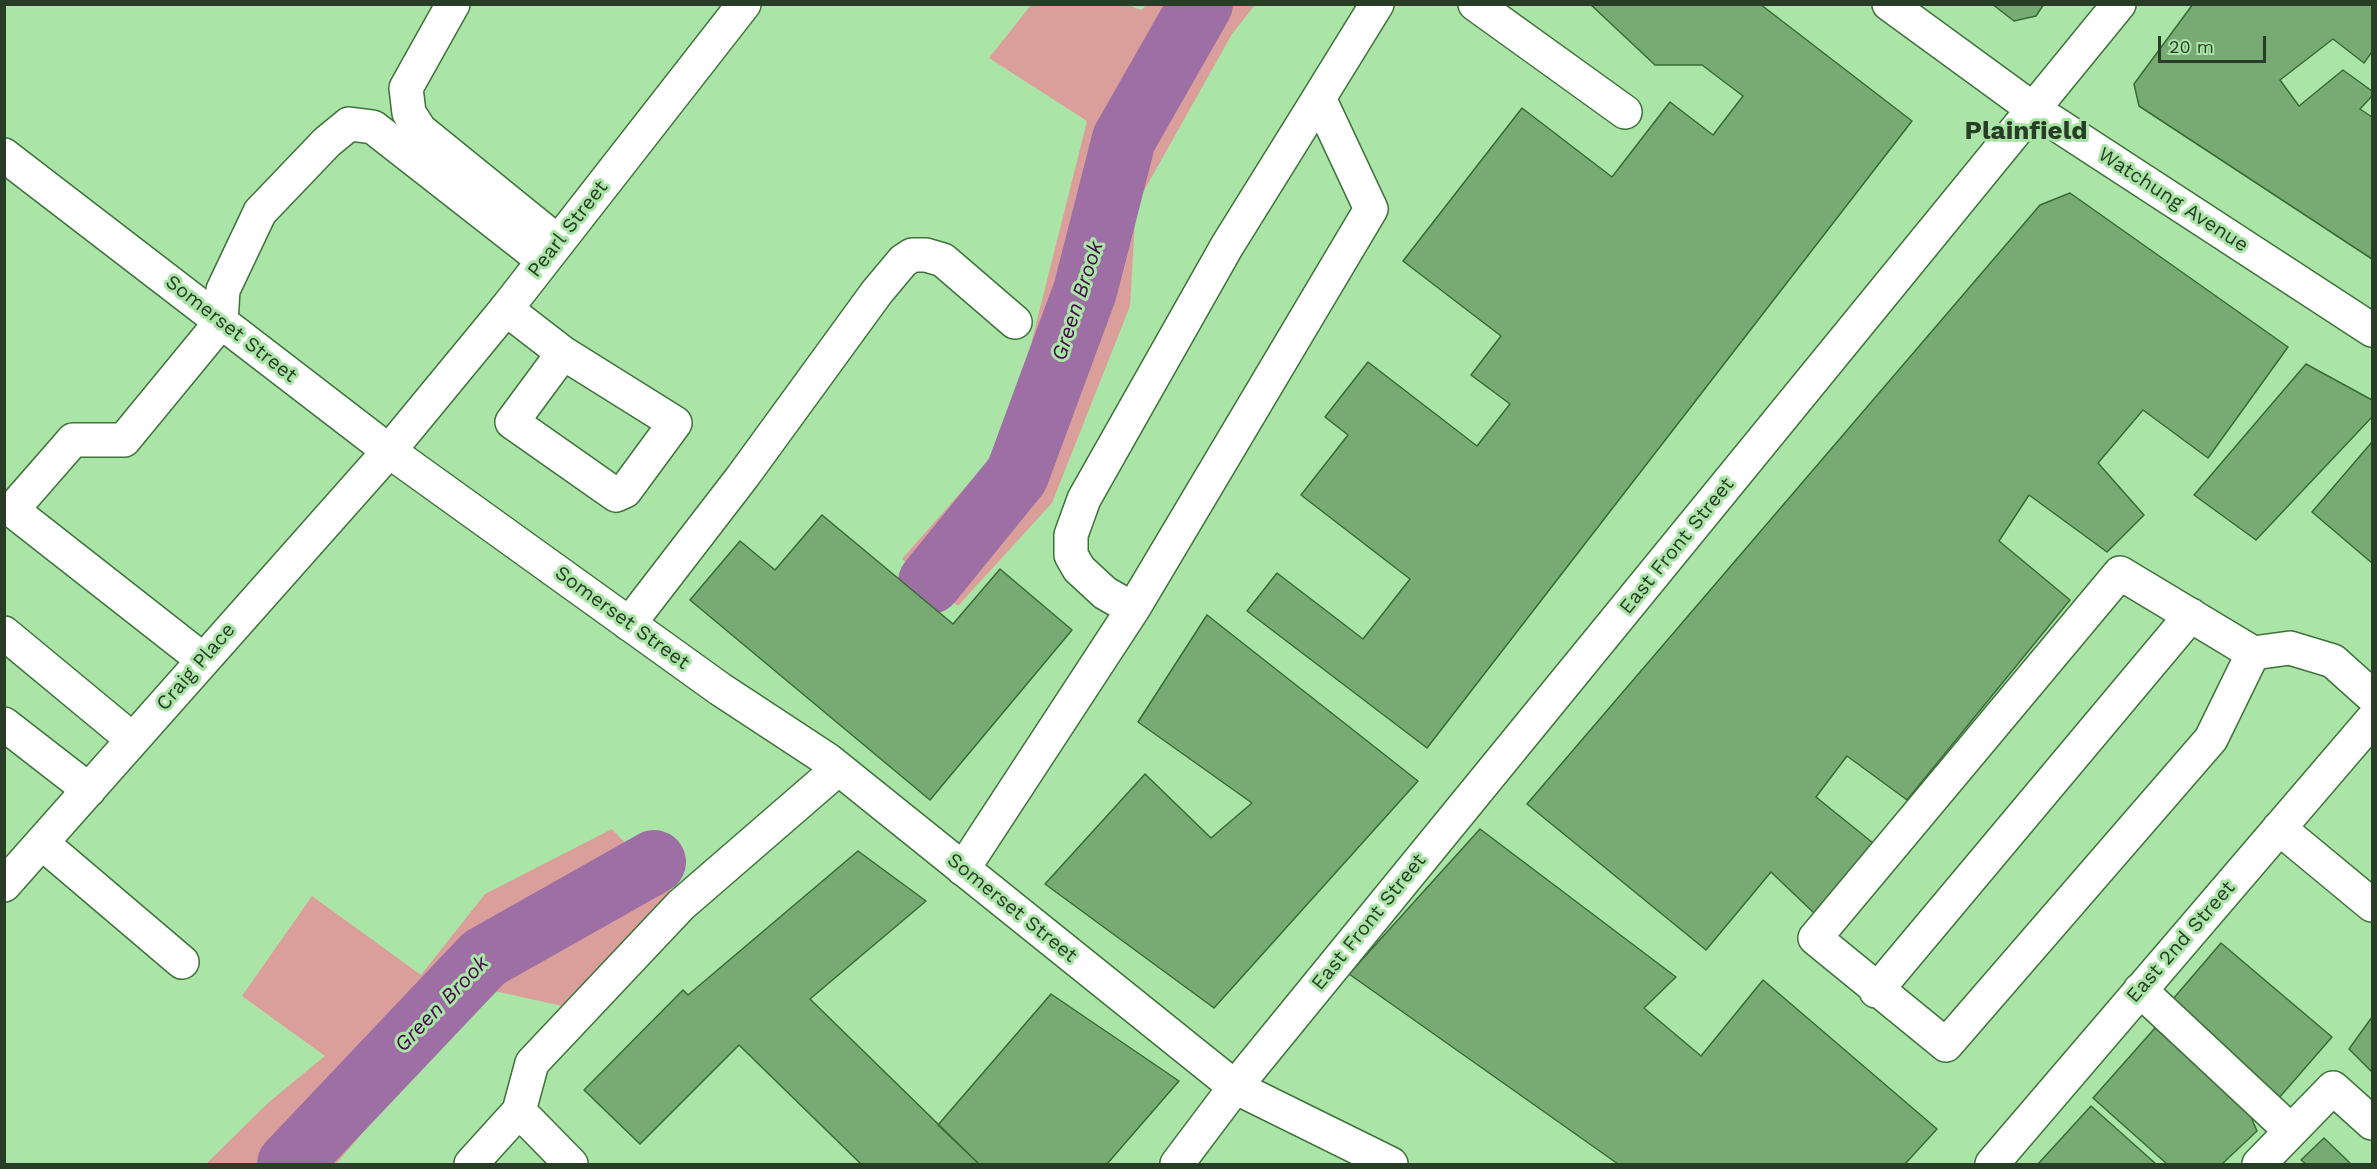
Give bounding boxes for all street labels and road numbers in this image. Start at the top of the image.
street label: Watchung Avenue [2093,142,2253,258]
street label: Pearl Street [523,176,613,282]
street label: Somerset Street [160,270,302,388]
street label: East Front Street [1615,473,1739,619]
street label: Somerset Street [550,561,694,675]
street label: Craig Place [151,618,241,716]
street label: Somerset Street [942,848,1082,968]
street label: East Front Street [1307,849,1431,995]
street label: East 2nd Street [2122,876,2240,1008]

